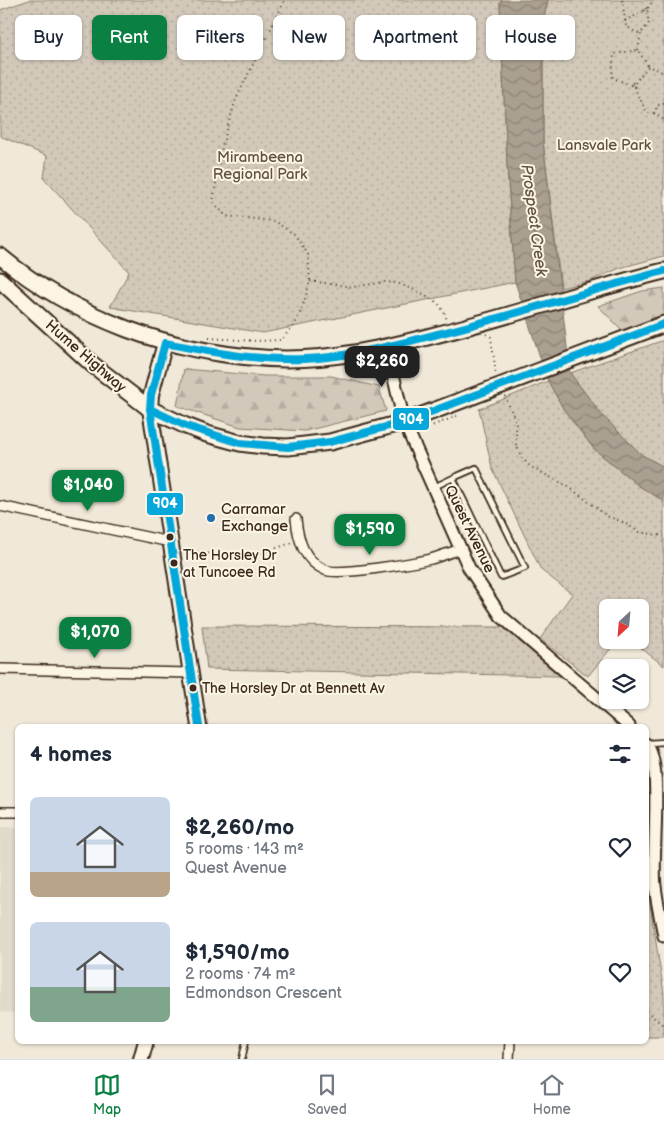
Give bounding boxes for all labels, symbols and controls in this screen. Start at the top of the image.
chip: Buy [15,15,82,60]
chip: Rent [92,15,167,60]
chip: Filters [177,15,263,60]
chip: New [273,15,345,60]
chip: Apartment [355,15,476,60]
chip: House [486,15,575,60]
park label: Lansvale Park [557,136,652,155]
park label: Mirambeena Regional Park [213,148,308,184]
water label: Prospect Creek [516,163,551,279]
street label: Hume Highway [41,316,130,397]
pin: $2,260 [341,346,423,388]
text: $2,260 [356,352,408,371]
line badge: 904 [392,407,430,431]
text: 904 [398,411,424,428]
pin: $1,040 [47,470,129,512]
text: $1,040 [63,476,113,495]
street label: Quest Avenue [440,482,499,576]
line badge: 904 [146,492,184,516]
text: 904 [152,495,178,512]
place label: Carramar Exchange [221,500,288,536]
marker: Carramar Exchange [205,512,217,524]
pin: $1,590 [329,514,411,556]
text: $1,590 [345,520,395,539]
unlabelled marker [165,532,175,542]
place label: The Horsley Dr at Tuncoee Rd [183,547,278,581]
marker: The Horsley Dr at Tuncoee Rd [169,558,179,568]
north arrow [599,599,649,649]
map controls [599,599,649,709]
pin: $1,070 [54,616,136,659]
text: $1,070 [70,623,120,642]
button: layers [599,659,649,709]
place label: The Horsley Dr at Bennett Av [202,680,385,697]
marker: The Horsley Dr at Bennett Av [188,683,198,693]
icon: filters [606,740,634,768]
text: 4 homes [30,742,112,767]
text: $2,260/mo [185,815,294,840]
icon: home [70,817,130,877]
icon: heart [606,833,634,861]
text: 5 rooms · 143 m² [185,840,304,859]
text: Quest Avenue [185,859,287,878]
text: $1,590/mo [185,940,290,965]
icon: home [70,942,130,1002]
icon: heart [606,958,634,986]
text: 2 rooms · 74 m² [185,965,296,984]
text: Edmondson Crescent [185,984,342,1003]
tab: Map [93,1071,121,1118]
tab: Saved [307,1071,347,1118]
tab: Home [533,1071,571,1118]

